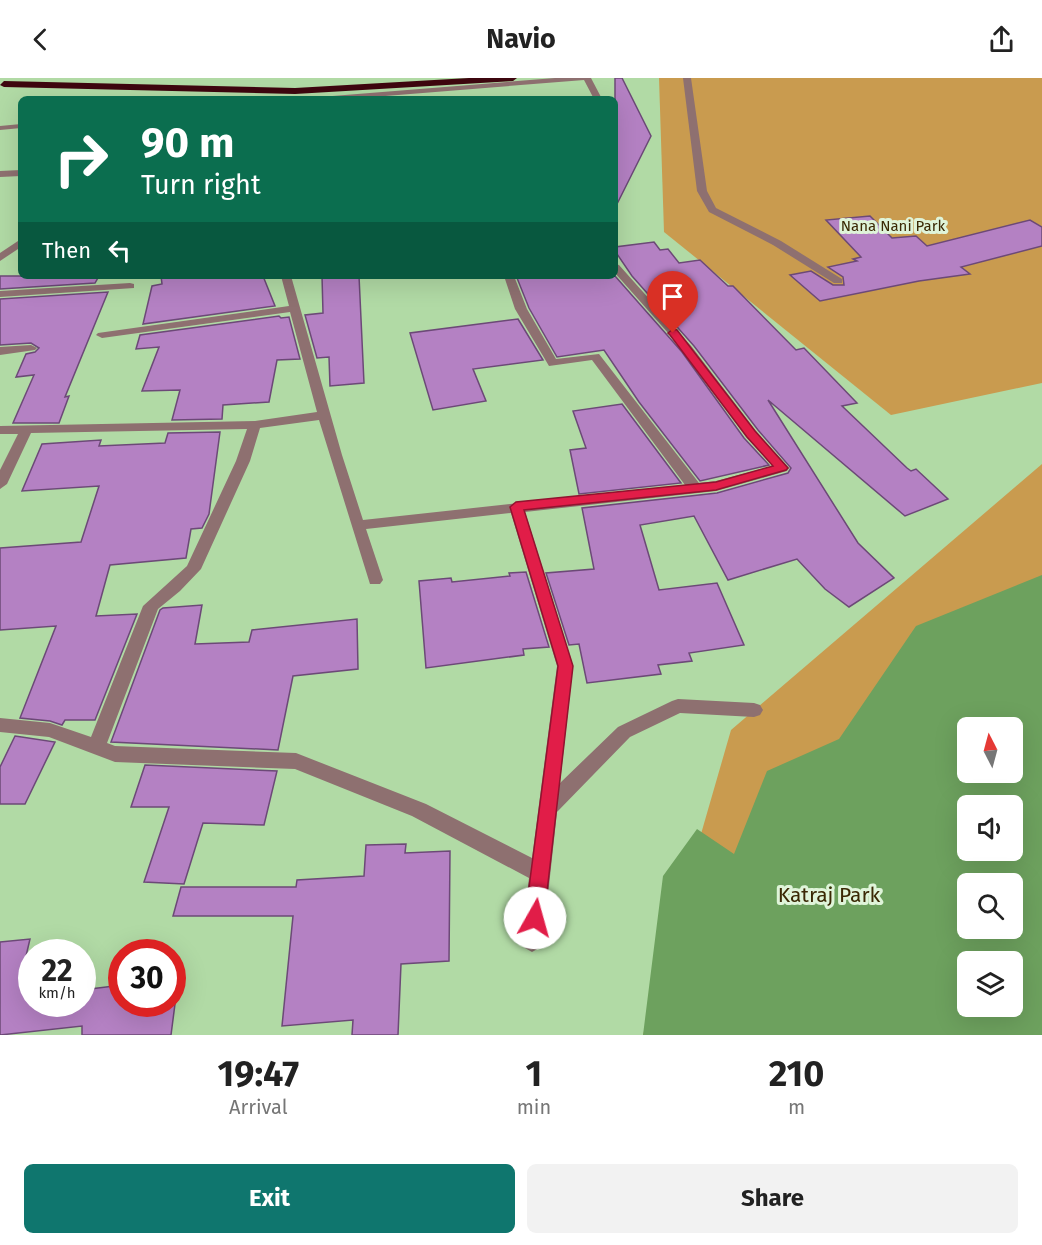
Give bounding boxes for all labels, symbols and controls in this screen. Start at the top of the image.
icon: back [24,23,57,56]
text: Navio [486,23,556,55]
icon: share [985,23,1018,56]
text: 90 m [141,118,235,168]
icon: right [42,120,120,198]
text: Turn right [141,169,261,201]
park label: Nana Nani Park [841,217,945,235]
icon: left [103,234,136,267]
text: Then [42,237,91,264]
pin [647,271,698,333]
icon: arrive [656,280,689,313]
north arrow [957,717,1023,783]
map controls [957,717,1023,1017]
button: sound [957,795,1023,861]
button: search [957,873,1023,939]
park label: Katraj Park [778,882,881,908]
position arrow [503,886,567,950]
speed limit sign: 30 [108,939,186,1017]
button: layers [957,951,1023,1017]
text: 22 [41,953,73,989]
text: km/h [38,984,76,1002]
text: 19:47 [218,1052,299,1096]
text: 1 [526,1052,542,1096]
text: 210 [769,1052,824,1096]
text: Arrival [229,1095,288,1119]
text: min [517,1095,551,1119]
text: m [788,1095,805,1119]
button: Exit [24,1164,515,1233]
button: Share [527,1164,1018,1233]

